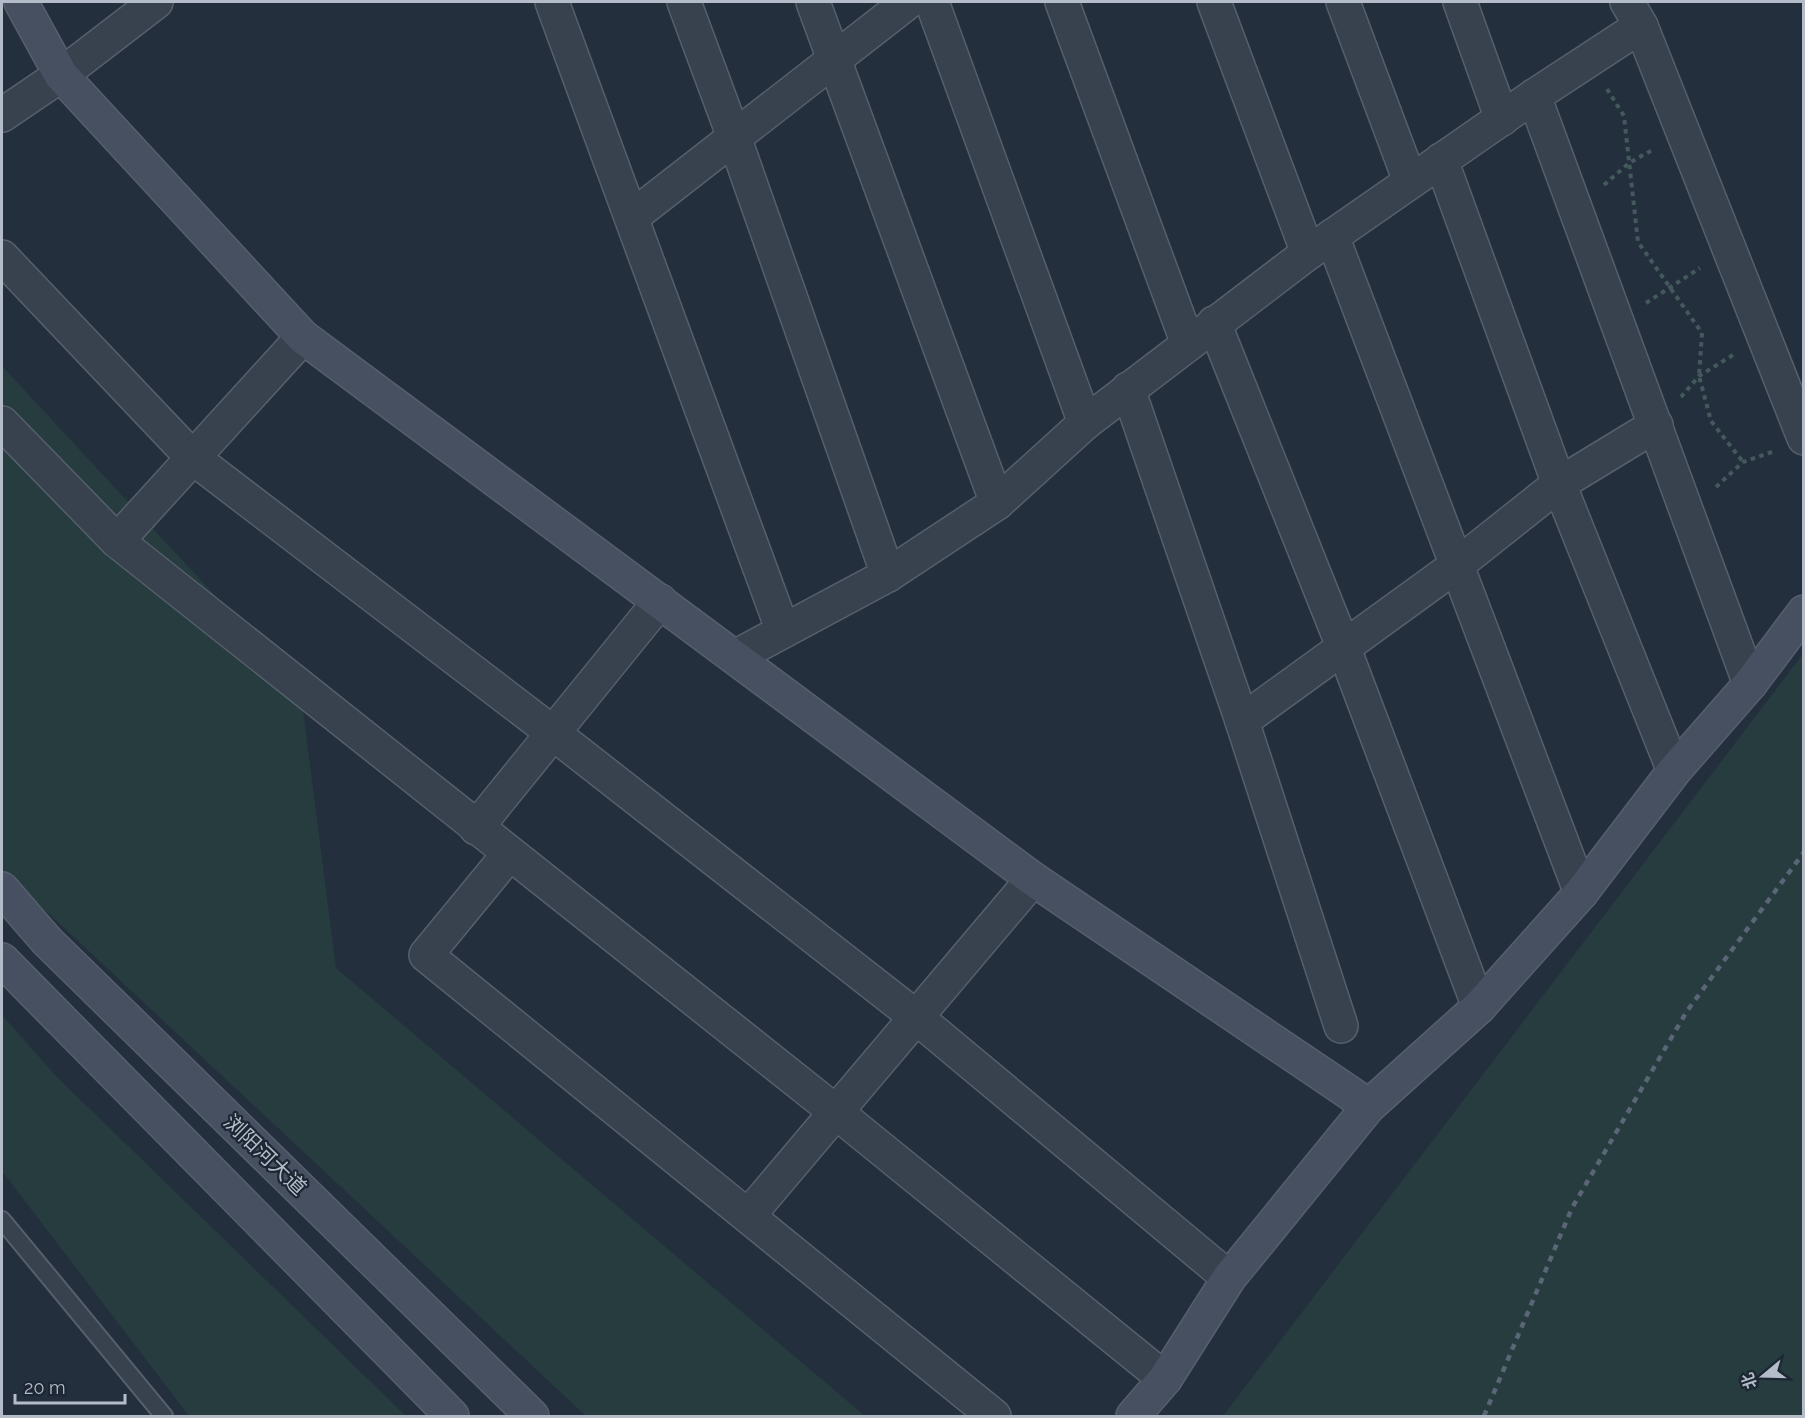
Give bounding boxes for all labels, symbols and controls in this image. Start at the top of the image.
street label: 浏阳河大道 [219,1109,312,1200]
north arrow [1733,1346,1793,1406]
scale bar [15,1367,124,1405]
text: 北 [1738,1370,1761,1391]
text: 20 m [24,1377,66,1398]

